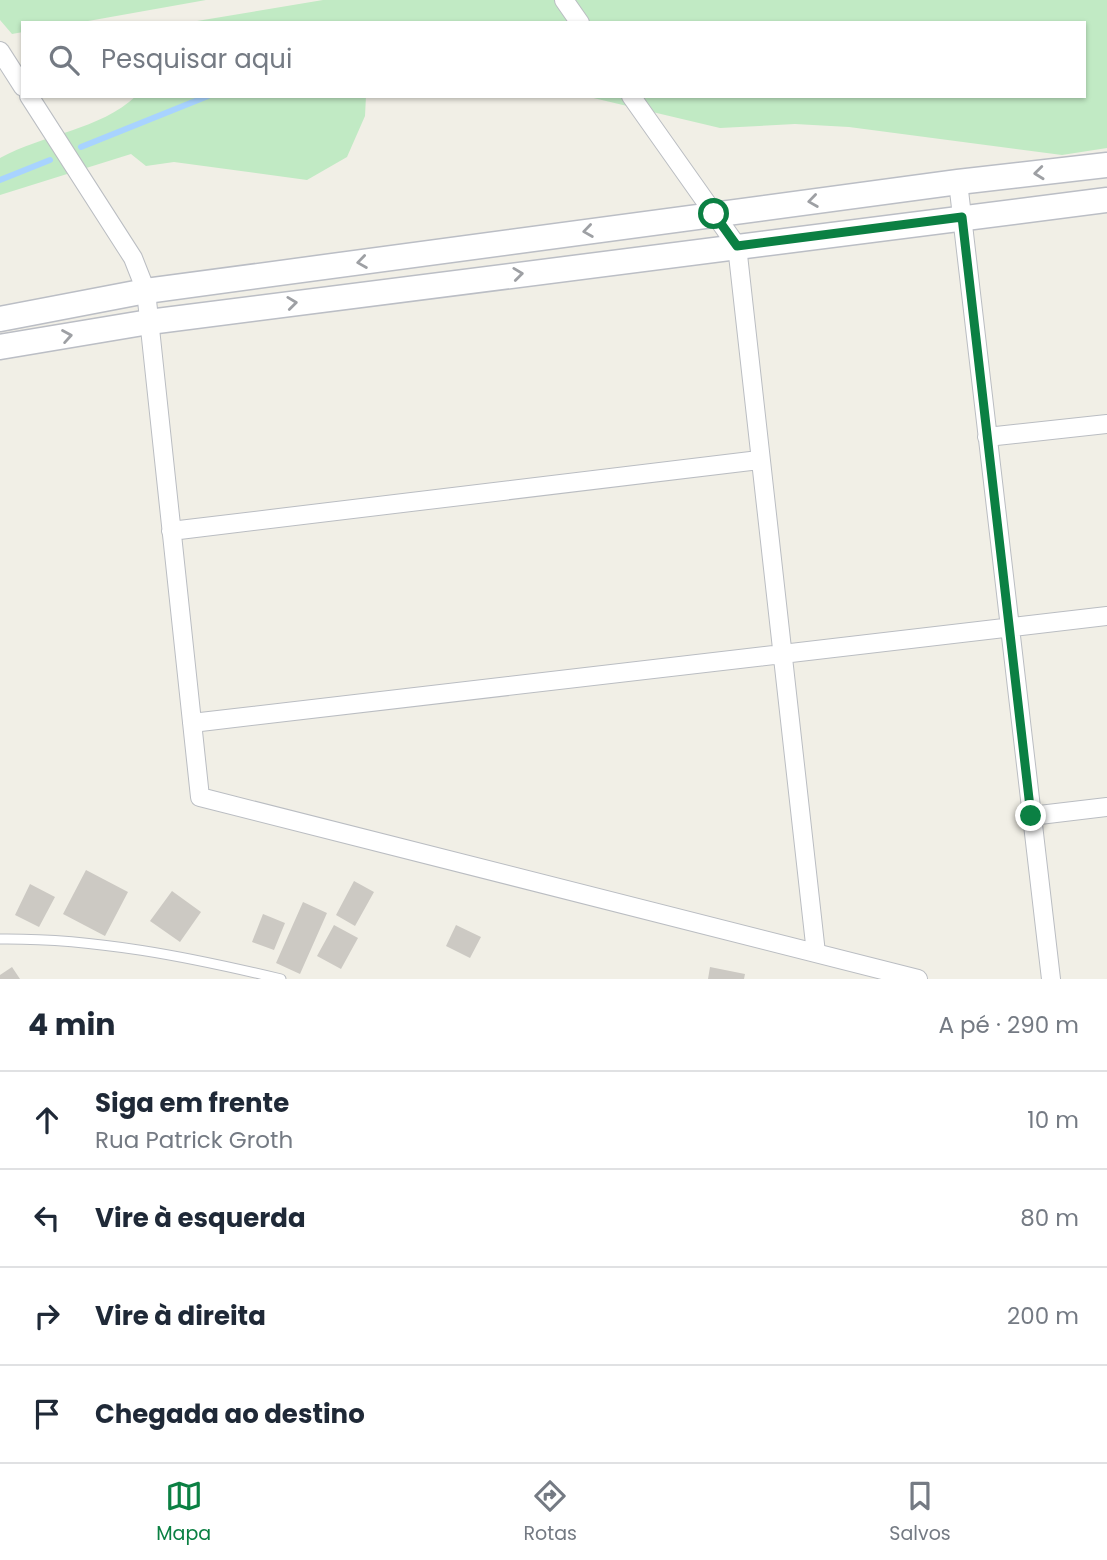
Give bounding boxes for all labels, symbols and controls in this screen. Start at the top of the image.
search box [21,21,1086,98]
icon: search [45,41,83,79]
text: Pesquisar aqui [101,41,292,77]
one-way arrow [1033,165,1044,180]
one-way arrow [808,194,819,209]
route start [698,198,729,229]
one-way arrow [582,224,594,239]
one-way arrow [357,254,368,269]
one-way arrow [512,267,524,282]
one-way arrow [287,296,298,311]
one-way arrow [61,329,73,344]
route end [1015,800,1046,831]
text: 4 min [28,1003,116,1046]
text: A pé · 290 m [938,1009,1079,1041]
text: Siga em frente [95,1085,289,1121]
icon: ahead [28,1101,66,1139]
text: 10 m [1027,1104,1079,1136]
text: Rua Patrick Groth [95,1124,293,1156]
icon: left [28,1199,66,1237]
text: Vire à esquerda [95,1200,306,1236]
text: 80 m [1020,1202,1079,1234]
icon: right [28,1297,66,1335]
text: Vire à direita [95,1298,266,1334]
text: 200 m [1007,1300,1079,1332]
icon: arrive [28,1395,66,1433]
text: Chegada ao destino [95,1396,365,1432]
tab: Mapa [156,1477,211,1548]
tab: Rotas [524,1477,577,1548]
tab: Salvos [889,1477,951,1548]

